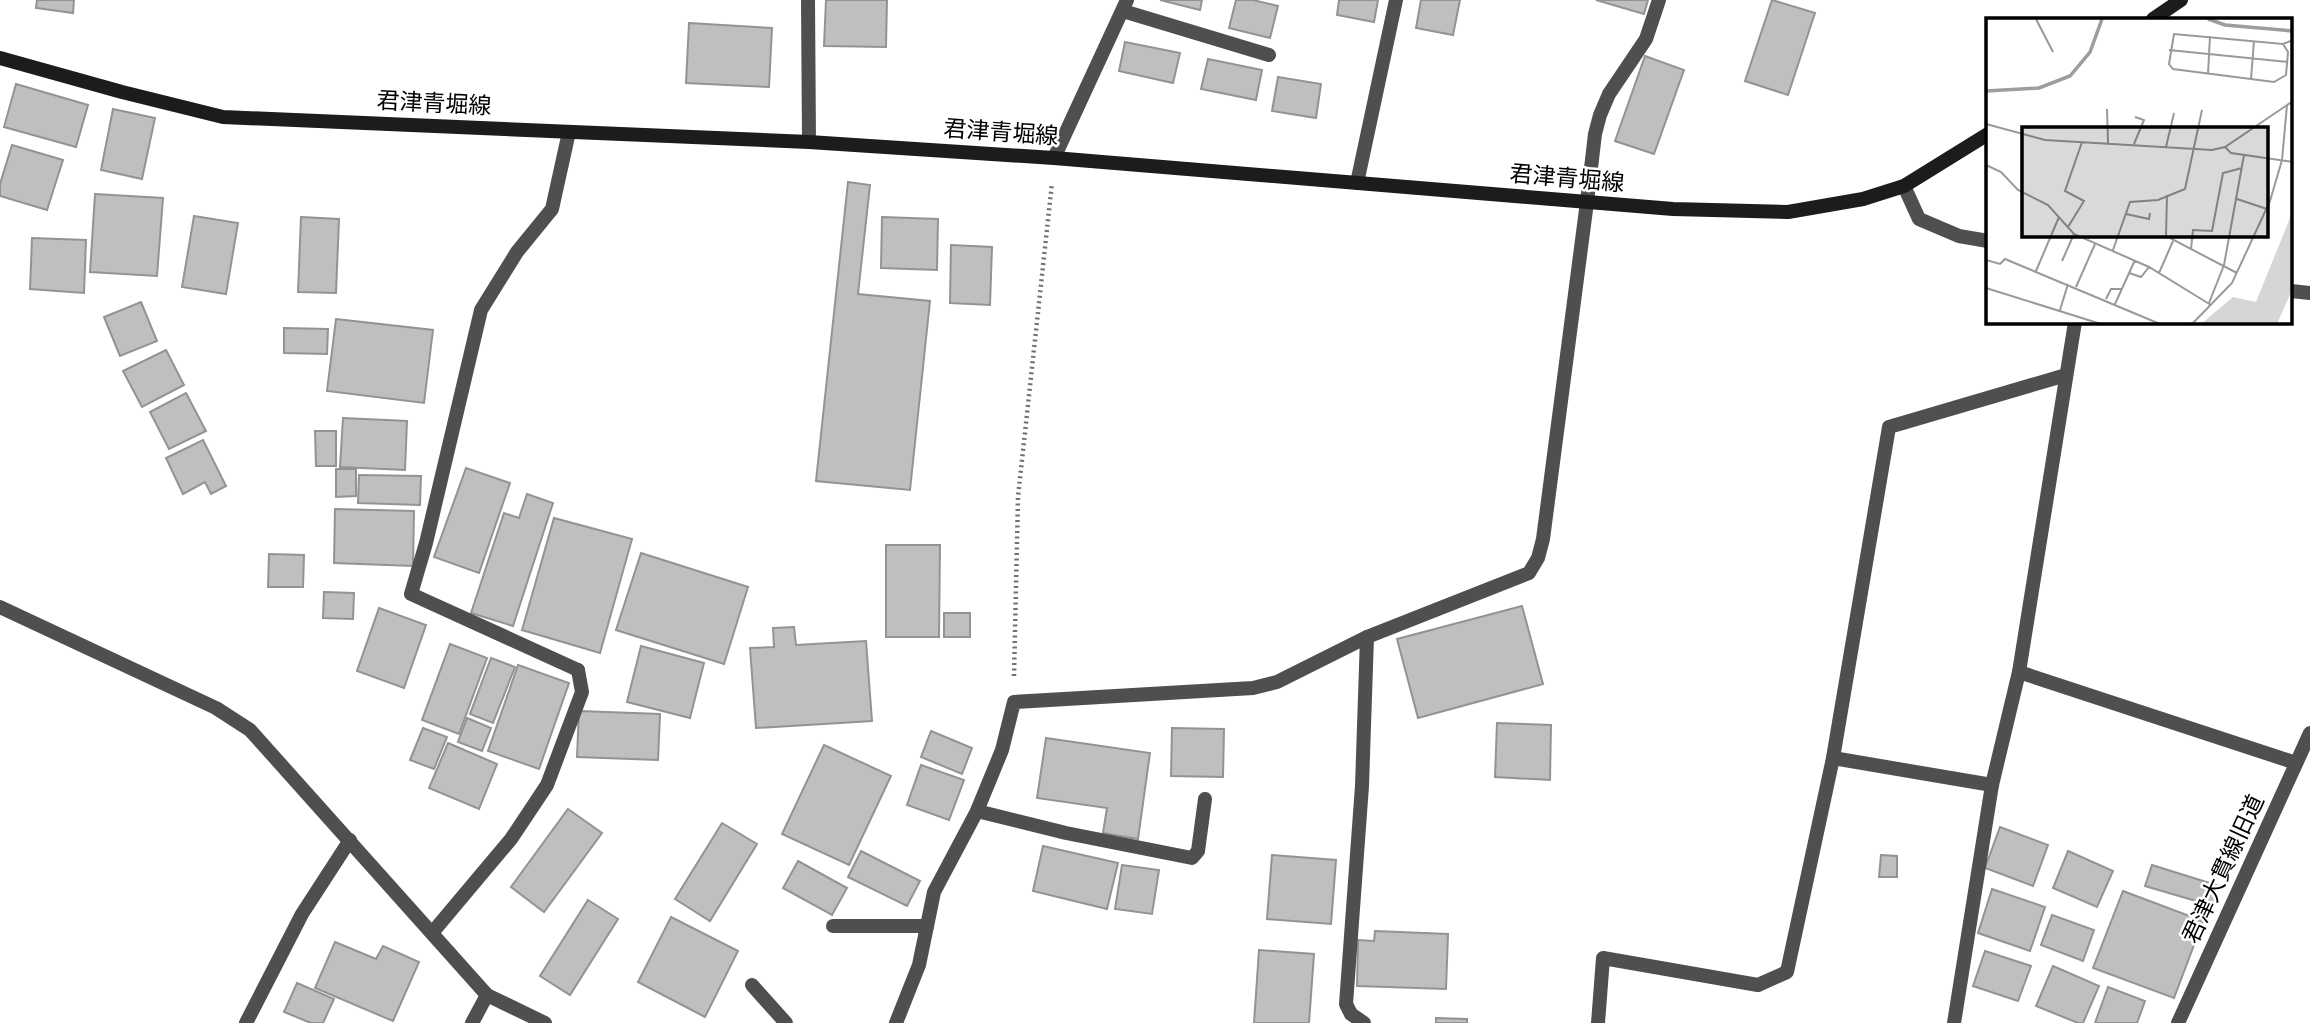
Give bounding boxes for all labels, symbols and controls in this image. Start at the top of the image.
inset map [1986,18,2292,324]
street label: 君津青堀線 [376,87,492,119]
street label: 君津青堀線 [943,115,1059,149]
street label: 君津青堀線 [1509,160,1625,196]
street label: 君津大貫線旧道 [2177,791,2269,947]

